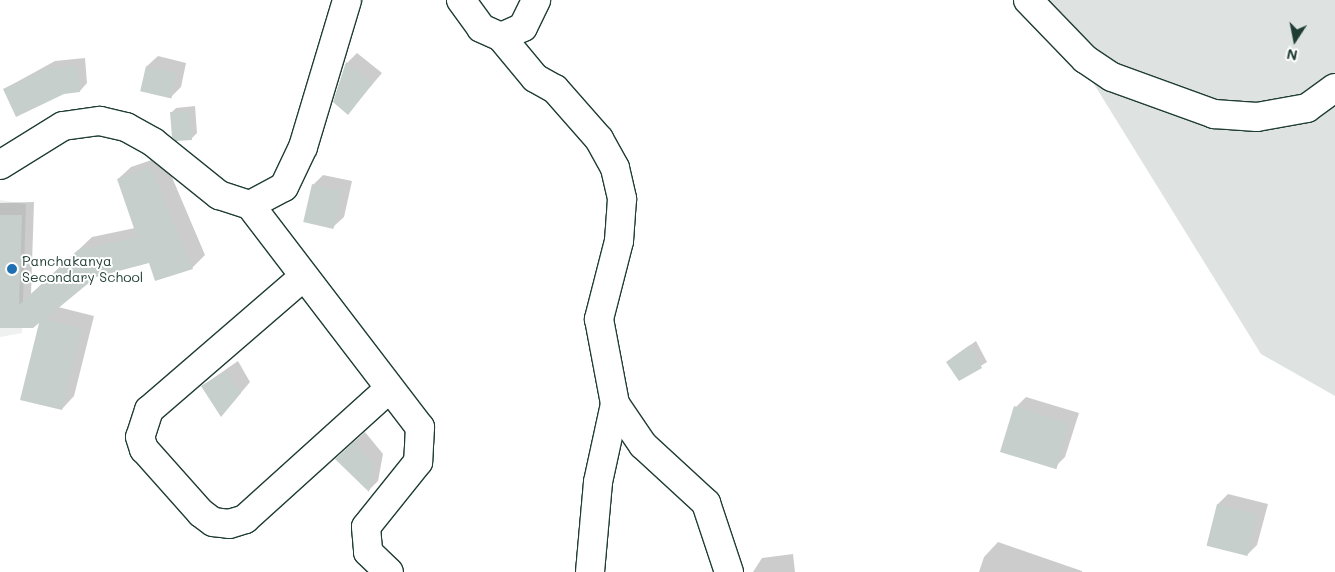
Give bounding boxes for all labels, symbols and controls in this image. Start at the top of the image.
north arrow [1270,15,1320,65]
text: N [1285,45,1299,66]
place label: Panchakanya Secondary School [22,253,143,286]
marker: Panchakanya Secondary School [6,263,18,275]

